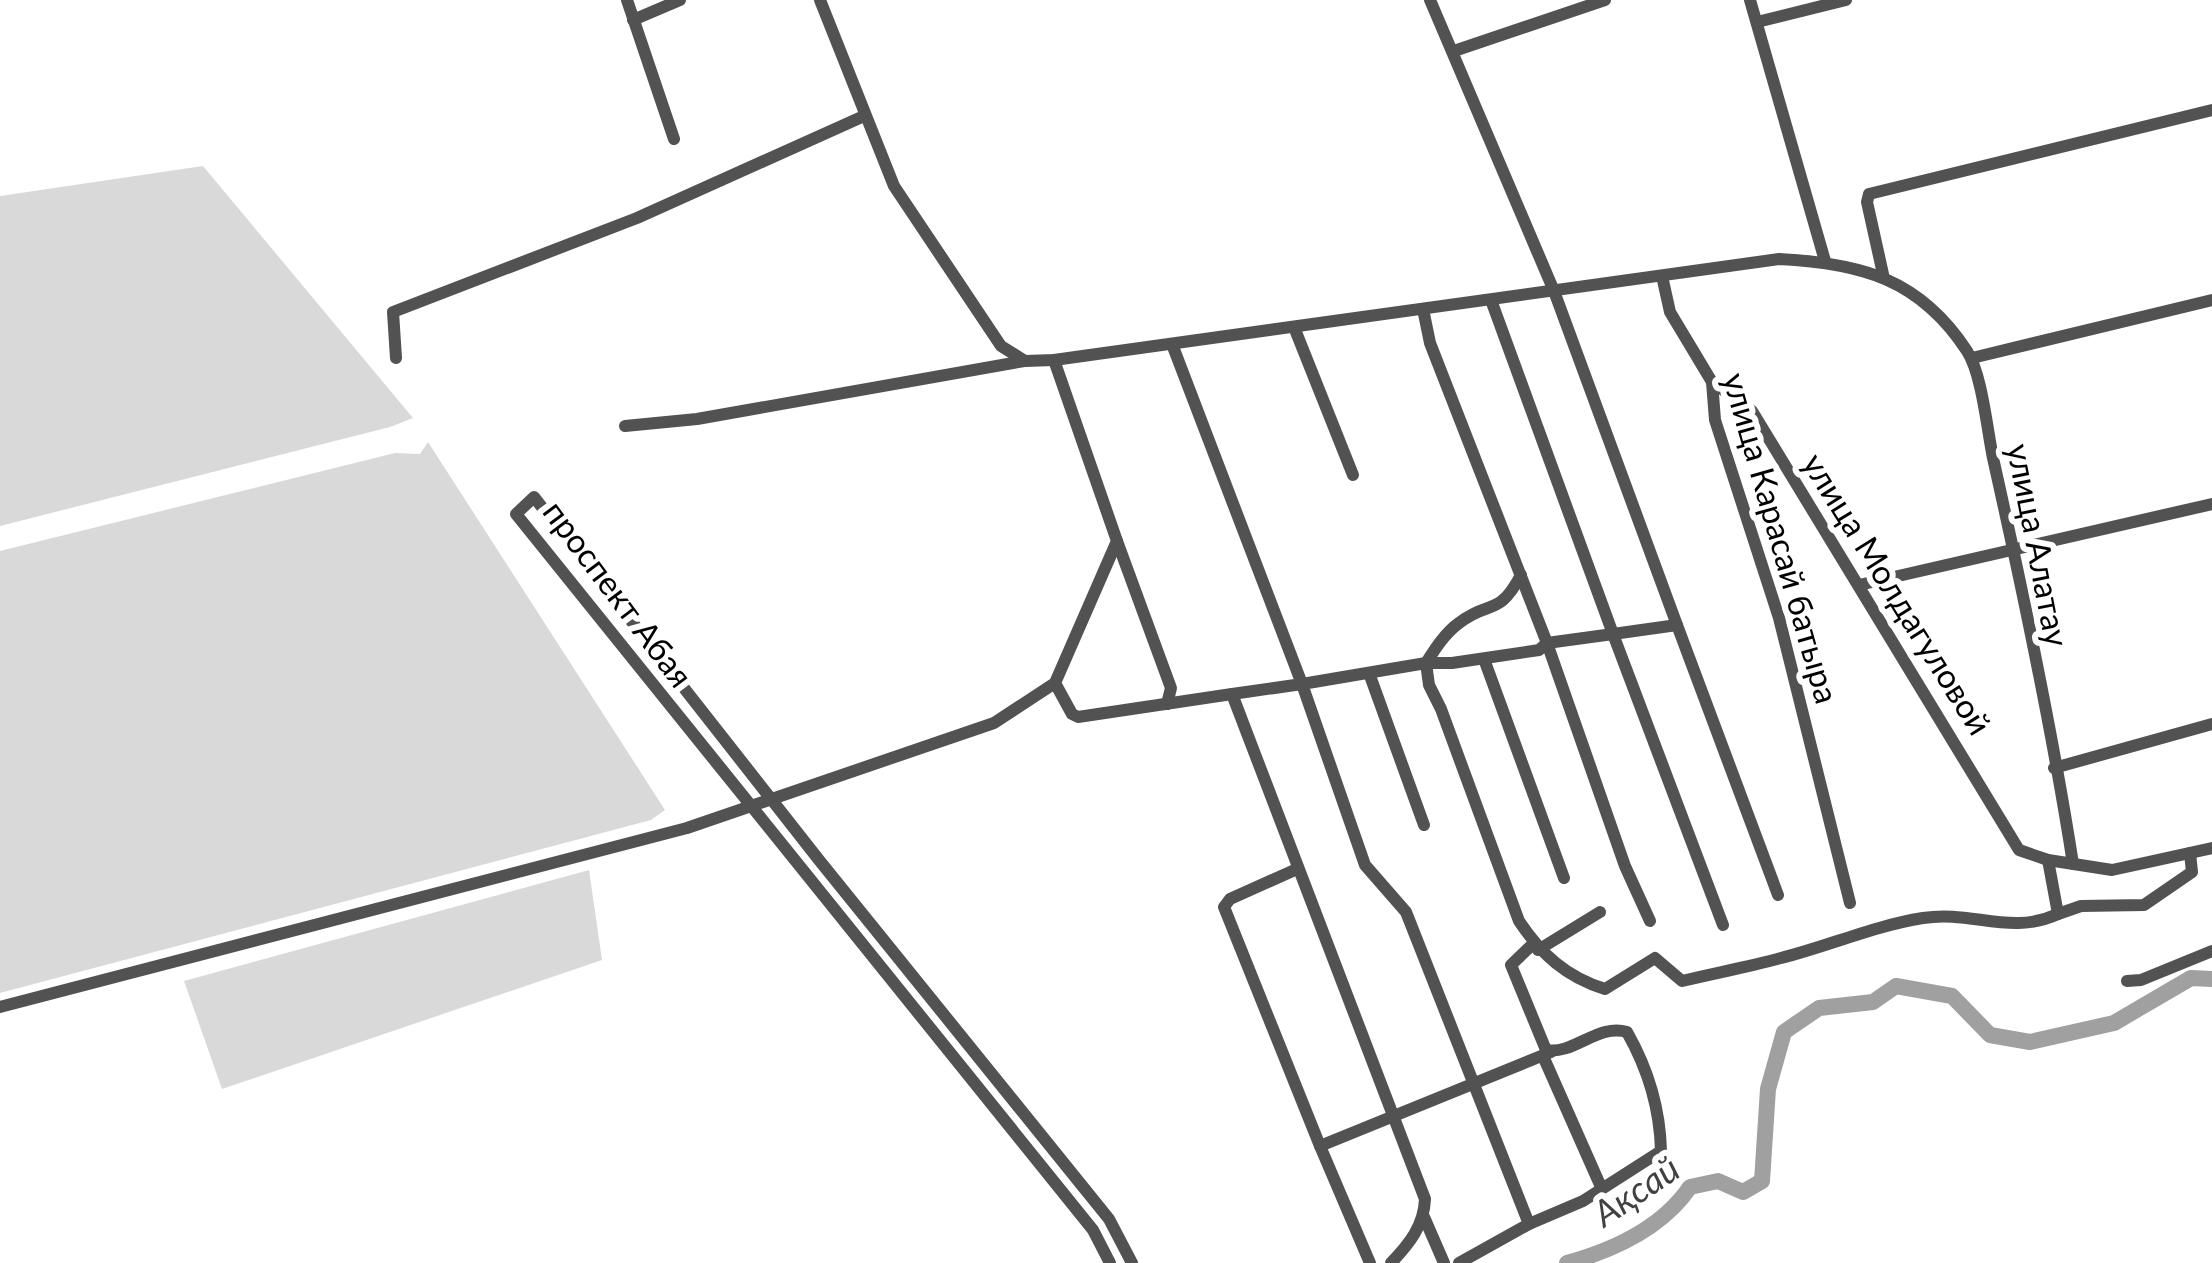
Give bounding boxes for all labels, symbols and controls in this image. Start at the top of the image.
street label: улица Карасай батыра [1716,368,1848,708]
street label: улица Алатау [2000,440,2078,650]
street label: улица Молдагуловой [1795,445,2001,742]
street label: проспект Абая [536,492,702,695]
water label: Ақсай [1582,1145,1687,1236]

